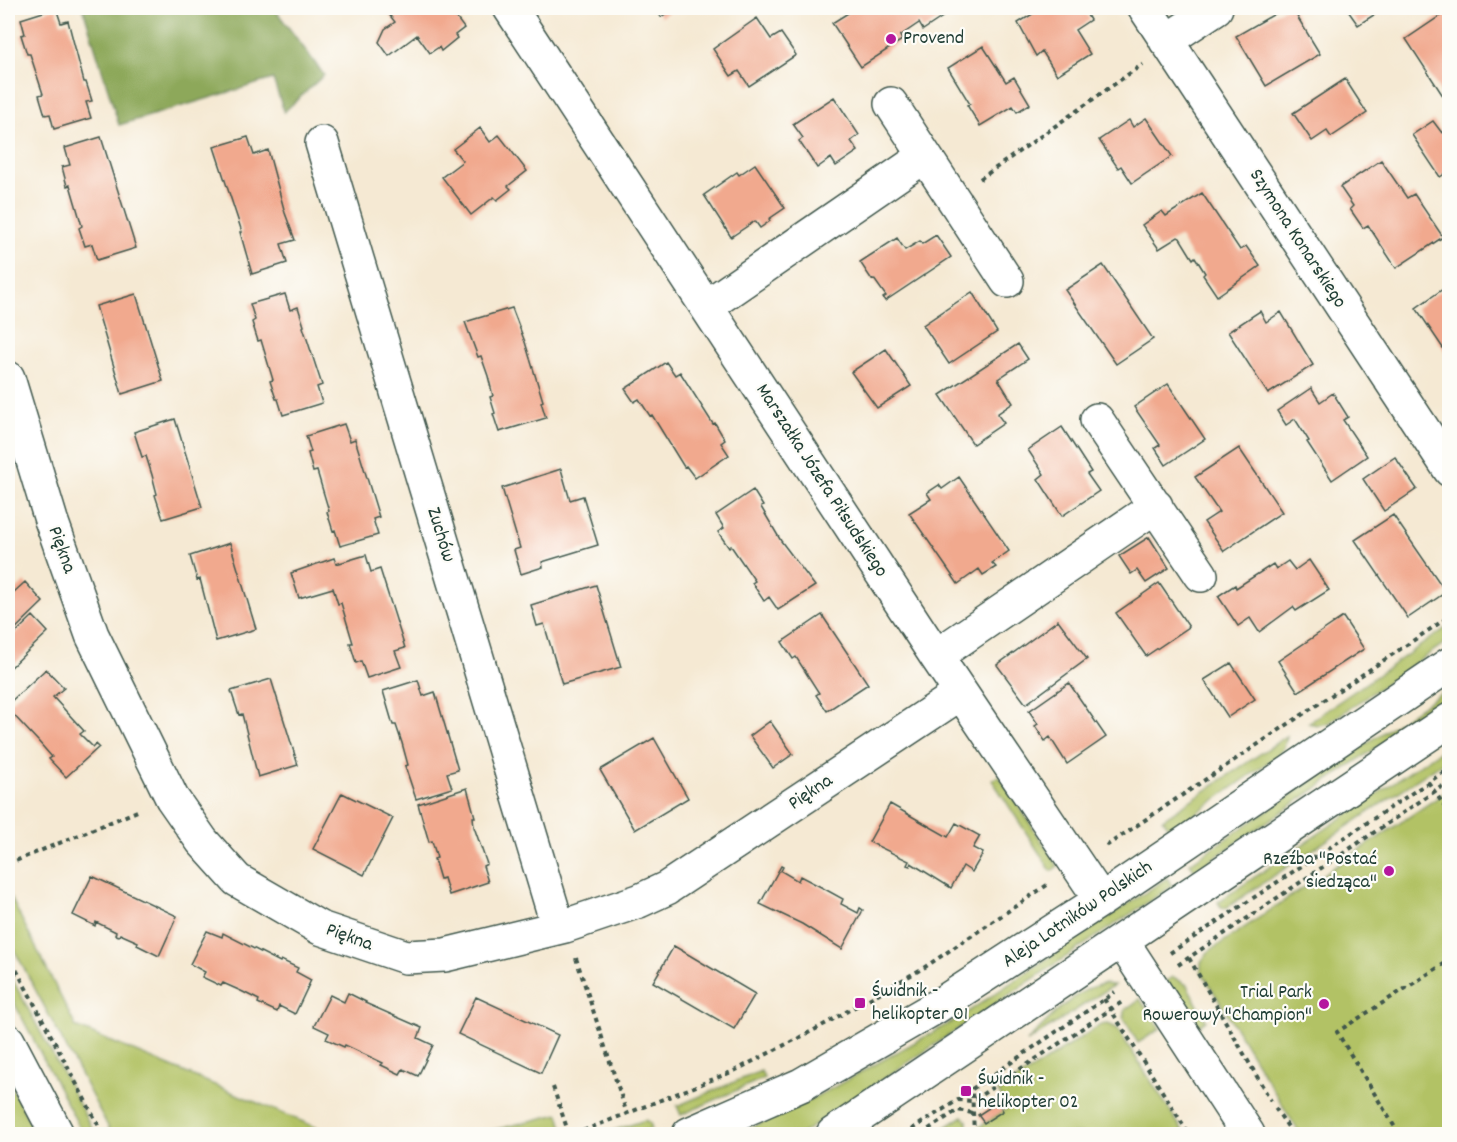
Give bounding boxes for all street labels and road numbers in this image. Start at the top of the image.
street label: Szymona Konarskiego [1241,164,1353,314]
street label: Marszałka Józefa Piłsudskiego [748,379,894,583]
street label: Zuchów [418,504,462,566]
street label: Piękna [40,522,83,578]
street label: Piękna [783,768,839,818]
street label: Aleja Lotników Polskich [997,854,1159,976]
street label: Piękna [321,917,377,960]

